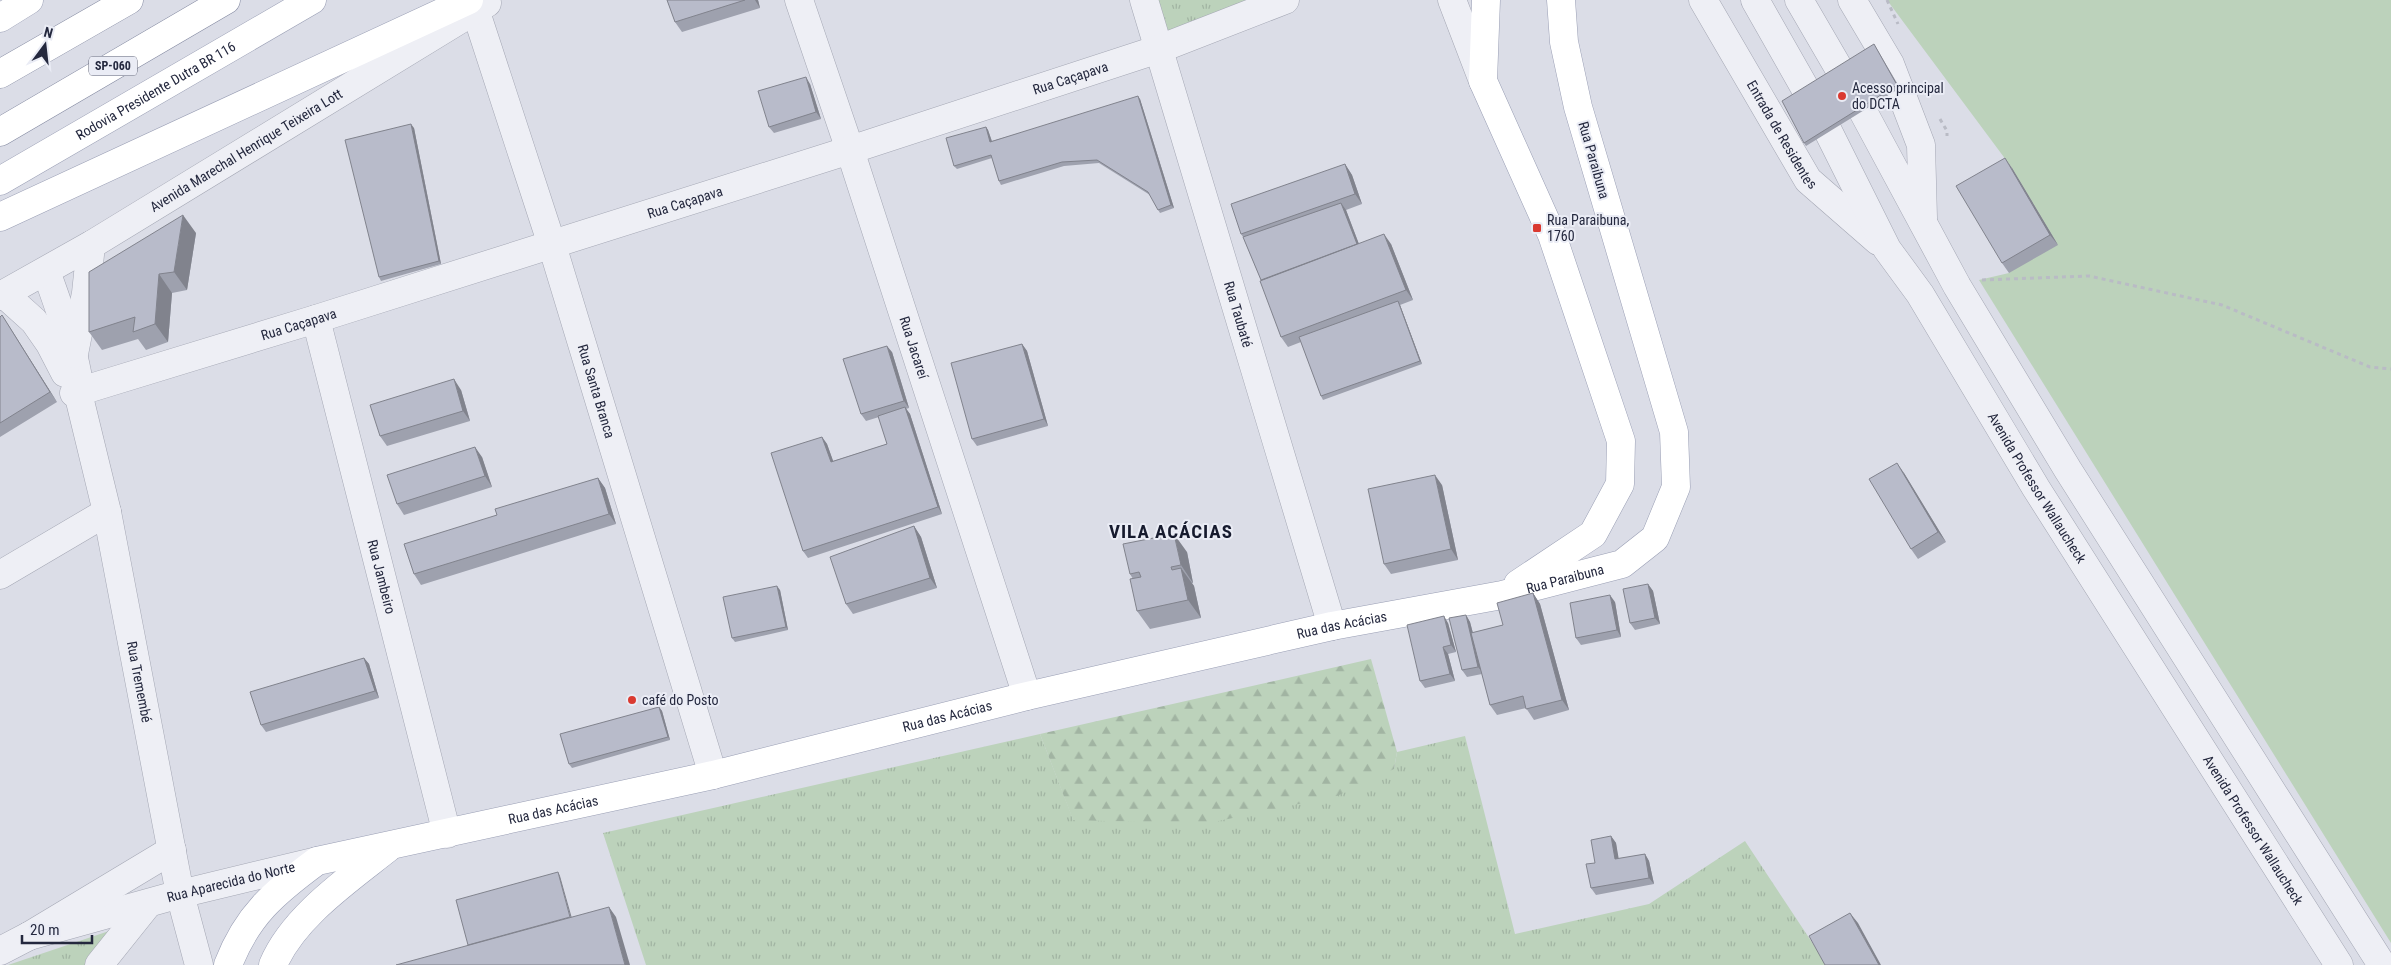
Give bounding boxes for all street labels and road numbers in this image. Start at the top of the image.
street label: Rodovia Presidente Dutra BR 116 [73,38,238,143]
road number: SP-060 [89,56,137,76]
street label: Rua Caçapava [1031,58,1110,98]
street label: Entrada de Residentes [1744,77,1820,192]
street label: Avenida Marechal Henrique Teixeira Lott [147,85,345,215]
street label: Rua Paraibuna [1575,120,1613,200]
street label: Rua Caçapava [645,183,725,222]
street label: Rua Taubaté [1221,279,1256,350]
street label: Rua Caçapava [259,305,338,343]
street label: Rua Jacareí [896,314,932,381]
street label: Rua Santa Branca [575,342,618,440]
street label: Avenida Professor Wallaucheck [1985,409,2090,566]
street label: Rua Jambeiro [364,538,399,616]
street label: Rua Paraibuna [1524,561,1606,596]
street label: Rua das Acácias [1295,608,1388,642]
street label: Rua Tremembé [124,640,155,724]
street label: Rua das Acácias [901,697,994,735]
street label: Avenida Professor Wallaucheck [2200,752,2307,908]
street label: Rua das Acácias [507,792,600,827]
street label: Rua Aparecida do Norte [165,858,297,905]

